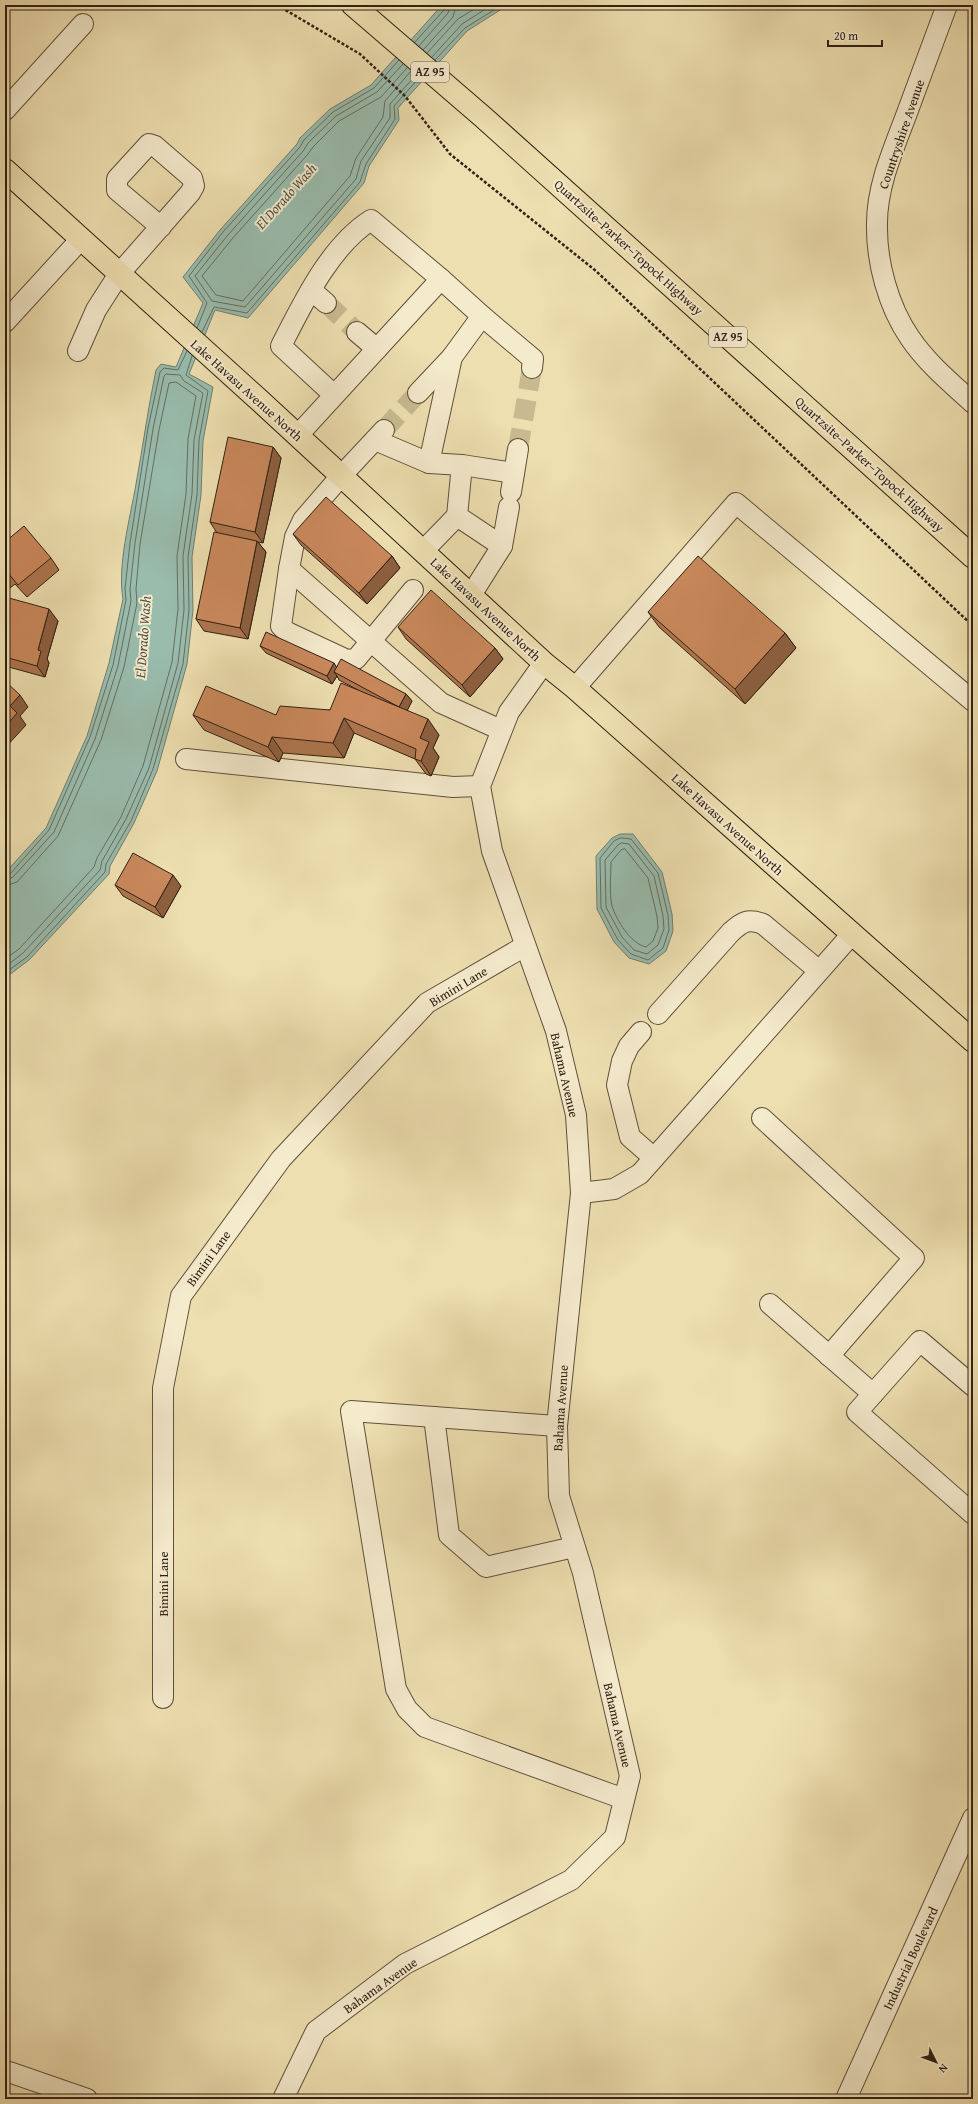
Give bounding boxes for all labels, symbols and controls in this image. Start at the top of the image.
scale bar [828,22,882,48]
text: 20 m [834,27,858,44]
road number: AZ 95 [411,62,449,82]
street label: Countryshire Avenue [874,77,929,191]
water label: El Dorado Wash [250,159,321,234]
street label: Quartzsite–Parker–Topock Highway [550,175,708,320]
road number: AZ 95 [709,327,747,347]
street label: Lake Havasu Avenue North [186,335,307,446]
street label: Quartzsite–Parker–Topock Highway [791,392,949,537]
street label: Lake Havasu Avenue North [426,553,546,666]
water label: El Dorado Wash [130,595,156,680]
street label: Lake Havasu Avenue North [667,769,788,880]
street label: Bimini Lane [426,962,491,1011]
street label: Bahama Avenue [546,1031,584,1119]
street label: Bimini Lane [182,1226,235,1290]
street label: Bahama Avenue [548,1364,573,1452]
street label: Bimini Lane [154,1552,173,1616]
street label: Bahama Avenue [599,1681,637,1769]
street label: Industrial Boulevard [878,1903,943,2013]
street label: Bahama Avenue [339,1953,421,2018]
north arrow [916,2042,956,2082]
text: N [935,2061,952,2077]

